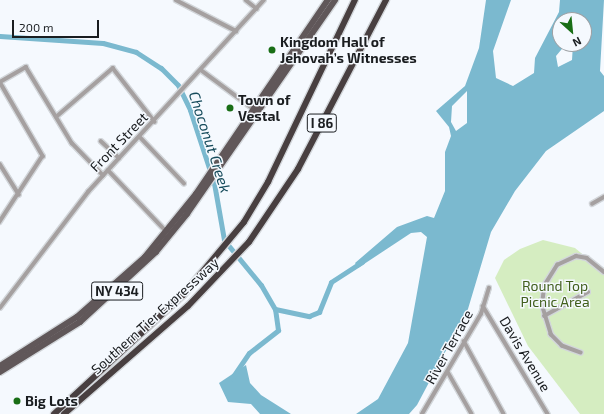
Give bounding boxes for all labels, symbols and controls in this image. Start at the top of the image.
scale bar [14,12,101,38]
north arrow [552,12,592,52]
text: 200 m [19,20,53,34]
place label: Kingdom Hall of Jehovah’s Witnesses [280,34,417,66]
text: N [571,35,584,50]
marker: Kingdom Hall of Jehovah’s Witnesses [267,45,277,55]
water label: Choconut Creek [185,89,235,195]
place label: Town of Vestal [238,92,290,124]
marker: Town of Vestal [225,103,235,113]
street label: Front Street [86,109,152,175]
road number: I 86 [306,112,338,134]
street label: Southern Tier Expressway [87,254,223,378]
park label: Round Top Picnic Area [520,278,590,310]
road number: NY 434 [90,280,144,302]
street label: River Terrace [422,307,476,387]
street label: Davis Avenue [496,313,554,395]
place label: Big Lots [25,393,78,409]
marker: Big Lots [12,396,22,406]

